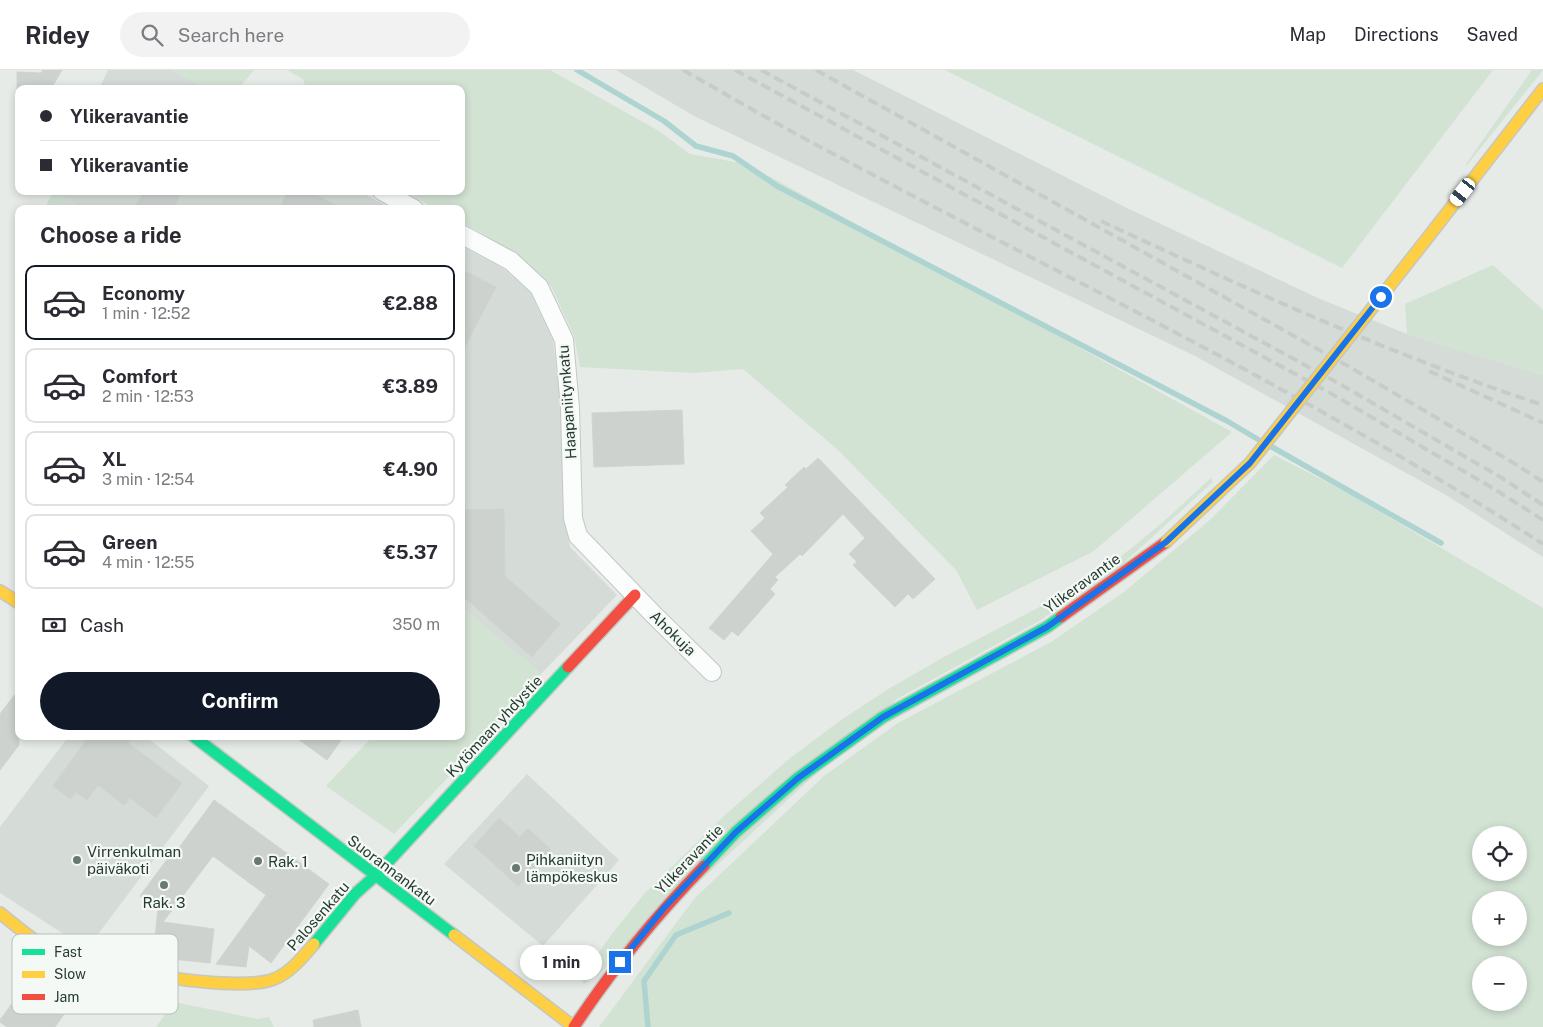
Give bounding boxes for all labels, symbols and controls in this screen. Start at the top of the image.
search box [120,12,470,57]
text: Ridey [25,21,90,49]
icon: search [138,21,166,49]
text: Search here [178,24,284,46]
text: Map [1289,24,1326,45]
text: Directions [1354,24,1439,45]
text: Saved [1467,24,1518,45]
text: Ylikeravantie [70,105,189,127]
text: Ylikeravantie [70,154,189,176]
car [1447,176,1478,208]
text: Choose a ride [40,222,182,248]
icon: car [42,280,87,325]
text: Economy [102,282,185,304]
route start [1370,286,1392,308]
text: €2.88 [383,292,438,314]
text: 1 min · 12:52 [102,304,190,323]
street label: Haapaniitynkatu [555,344,579,460]
icon: car [42,363,87,408]
text: Comfort [102,365,178,387]
text: €3.89 [383,375,438,397]
text: 2 min · 12:53 [102,387,194,406]
icon: car [42,446,87,491]
text: XL [102,448,127,470]
text: €4.90 [383,458,438,480]
text: 3 min · 12:54 [102,470,194,489]
icon: car [42,529,87,574]
text: Green [102,531,157,553]
text: €5.37 [383,541,438,563]
street label: Ylikeravantie [1041,550,1123,616]
text: 4 min · 12:55 [102,553,195,572]
street label: Ahokuja [647,607,699,659]
icon: cash [40,611,68,639]
text: Cash [80,614,124,636]
text: 350 m [392,615,440,634]
button: Confirm [40,672,440,730]
street label: Kytömaan yhdystie [443,672,545,780]
street label: Ylikeravantie [652,821,726,897]
map controls [1472,826,1527,1011]
button: locate [1472,826,1527,881]
street label: Suorannankatu [345,831,439,909]
place label: Virrenkulman päiväkoti [87,843,181,877]
place label: Pihkaniityn lämpökeskus [526,851,618,885]
place label: Rak. 1 [268,853,308,870]
marker: Virrenkulman päiväkoti [71,854,83,866]
marker: Rak. 1 [252,855,264,867]
marker: Pihkaniityn lämpökeskus [510,862,522,874]
street label: Palosenkatu [283,878,353,954]
marker: Rak. 3 [158,879,170,891]
button: + [1472,891,1527,946]
place label: Rak. 3 [142,894,186,911]
legend [12,934,178,1014]
text: Fast [54,944,82,960]
callout: 1 min [520,944,602,980]
route end [609,951,631,973]
text: 1 min [542,953,580,972]
button: − [1472,956,1527,1011]
text: Slow [54,966,86,982]
text: Jam [54,989,79,1005]

